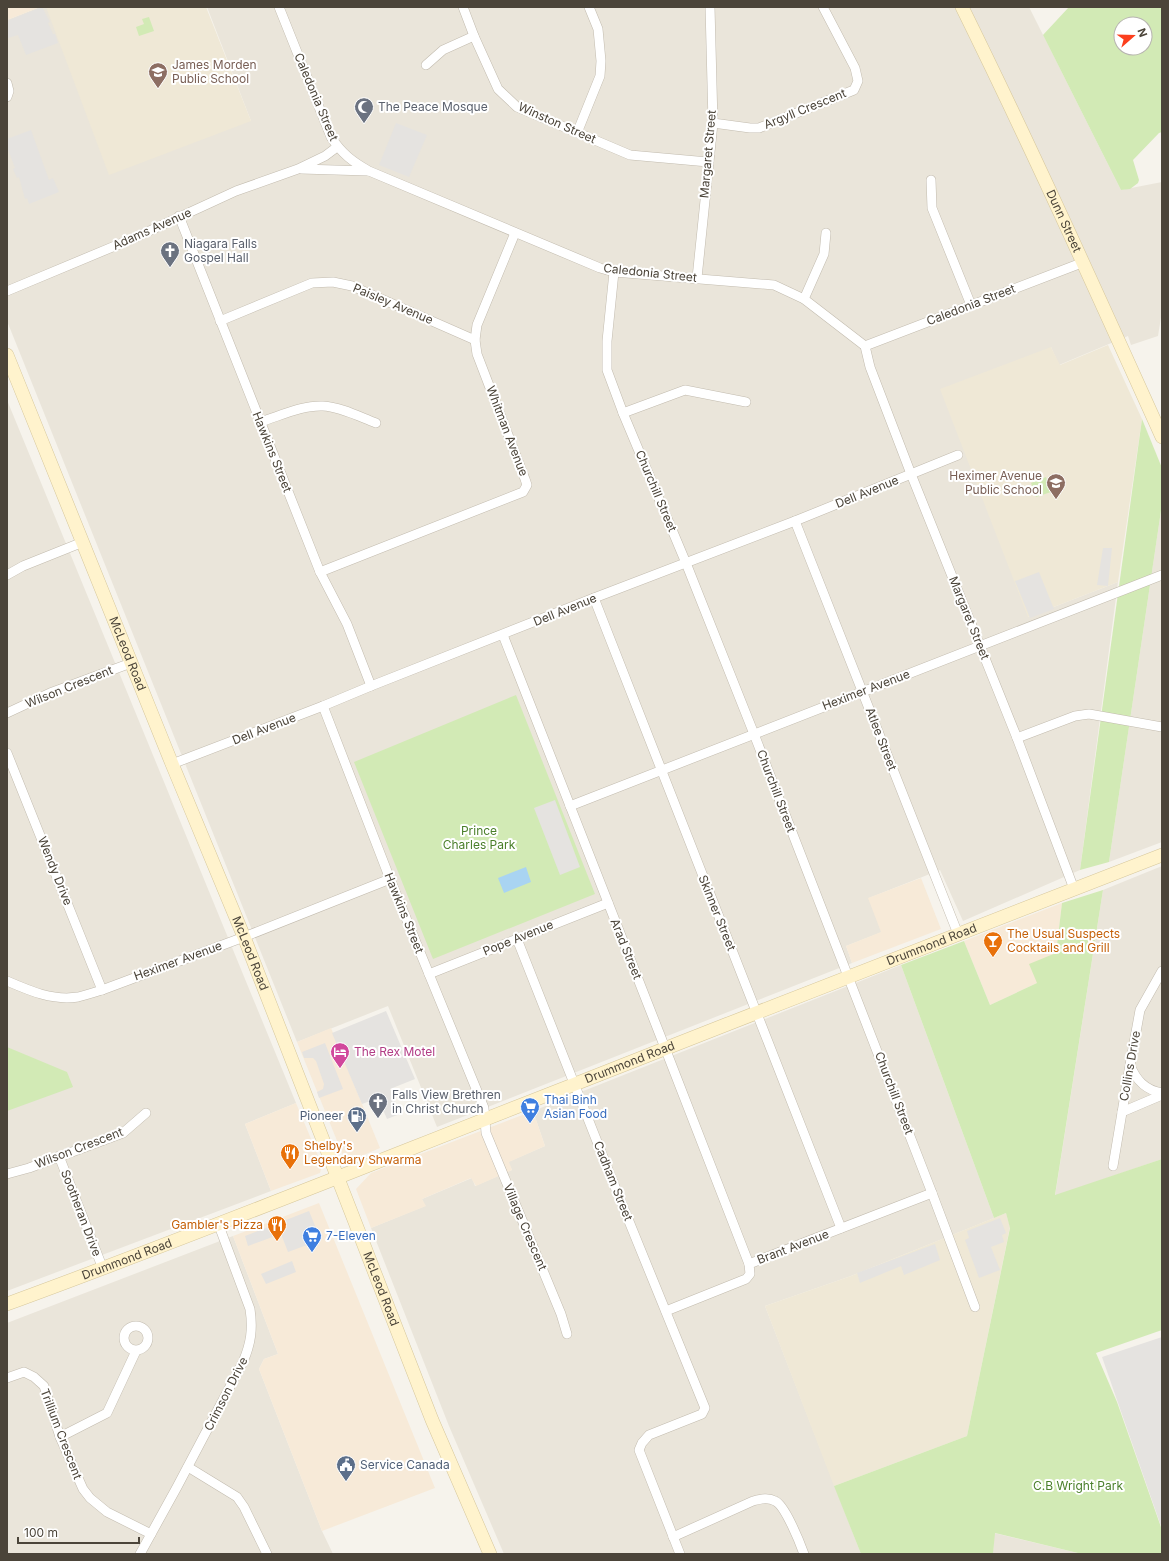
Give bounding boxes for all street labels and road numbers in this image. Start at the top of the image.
street label: Caledonia Street [291,51,342,143]
street label: Argyll Crescent [762,85,848,132]
street label: Winston Street [516,99,598,146]
street label: Margaret Street [696,109,719,199]
street label: Dunn Street [1043,187,1085,255]
street label: Adams Avenue [110,204,194,253]
street label: Caledonia Street [603,260,698,285]
street label: Paisley Avenue [351,280,436,327]
street label: Caledonia Street [924,281,1017,328]
street label: Whitman Avenue [483,383,532,478]
street label: Hawkins Street [249,409,295,494]
street label: Churchill Street [633,448,680,534]
street label: Dell Avenue [833,472,901,511]
street label: Margaret Street [946,574,993,662]
street label: Dell Avenue [531,590,599,629]
street label: McLeod Road [106,614,150,693]
street label: Wilson Crescent [23,662,115,711]
street label: Heximer Avenue [820,666,912,713]
street label: Atlee Street [863,705,900,772]
street label: Dell Avenue [230,710,298,748]
street label: Churchill Street [754,747,799,834]
street label: Wendy Drive [35,834,76,907]
street label: Hawkins Street [381,870,427,955]
street label: Skinner Street [696,873,739,953]
street label: McLeod Road [229,914,272,992]
street label: Arad Street [607,916,645,981]
street label: Pope Avenue [480,917,555,958]
street label: Drummond Road [884,920,979,968]
street label: Heximer Avenue [132,938,224,983]
street label: Collins Drive [1116,1030,1143,1102]
street label: Drummond Road [582,1038,677,1086]
street label: Churchill Street [872,1049,917,1136]
street label: Wilson Crescent [33,1124,125,1171]
street label: Cadham Street [591,1139,636,1223]
street label: Sootheran Drive [58,1167,105,1258]
street label: Village Crescent [500,1181,551,1272]
street label: Brant Avenue [755,1226,831,1267]
street label: Drummond Road [80,1235,174,1283]
street label: McLeod Road [360,1249,403,1328]
street label: Crimson Drive [201,1354,251,1433]
street label: Trillium Crescent [37,1386,86,1481]

